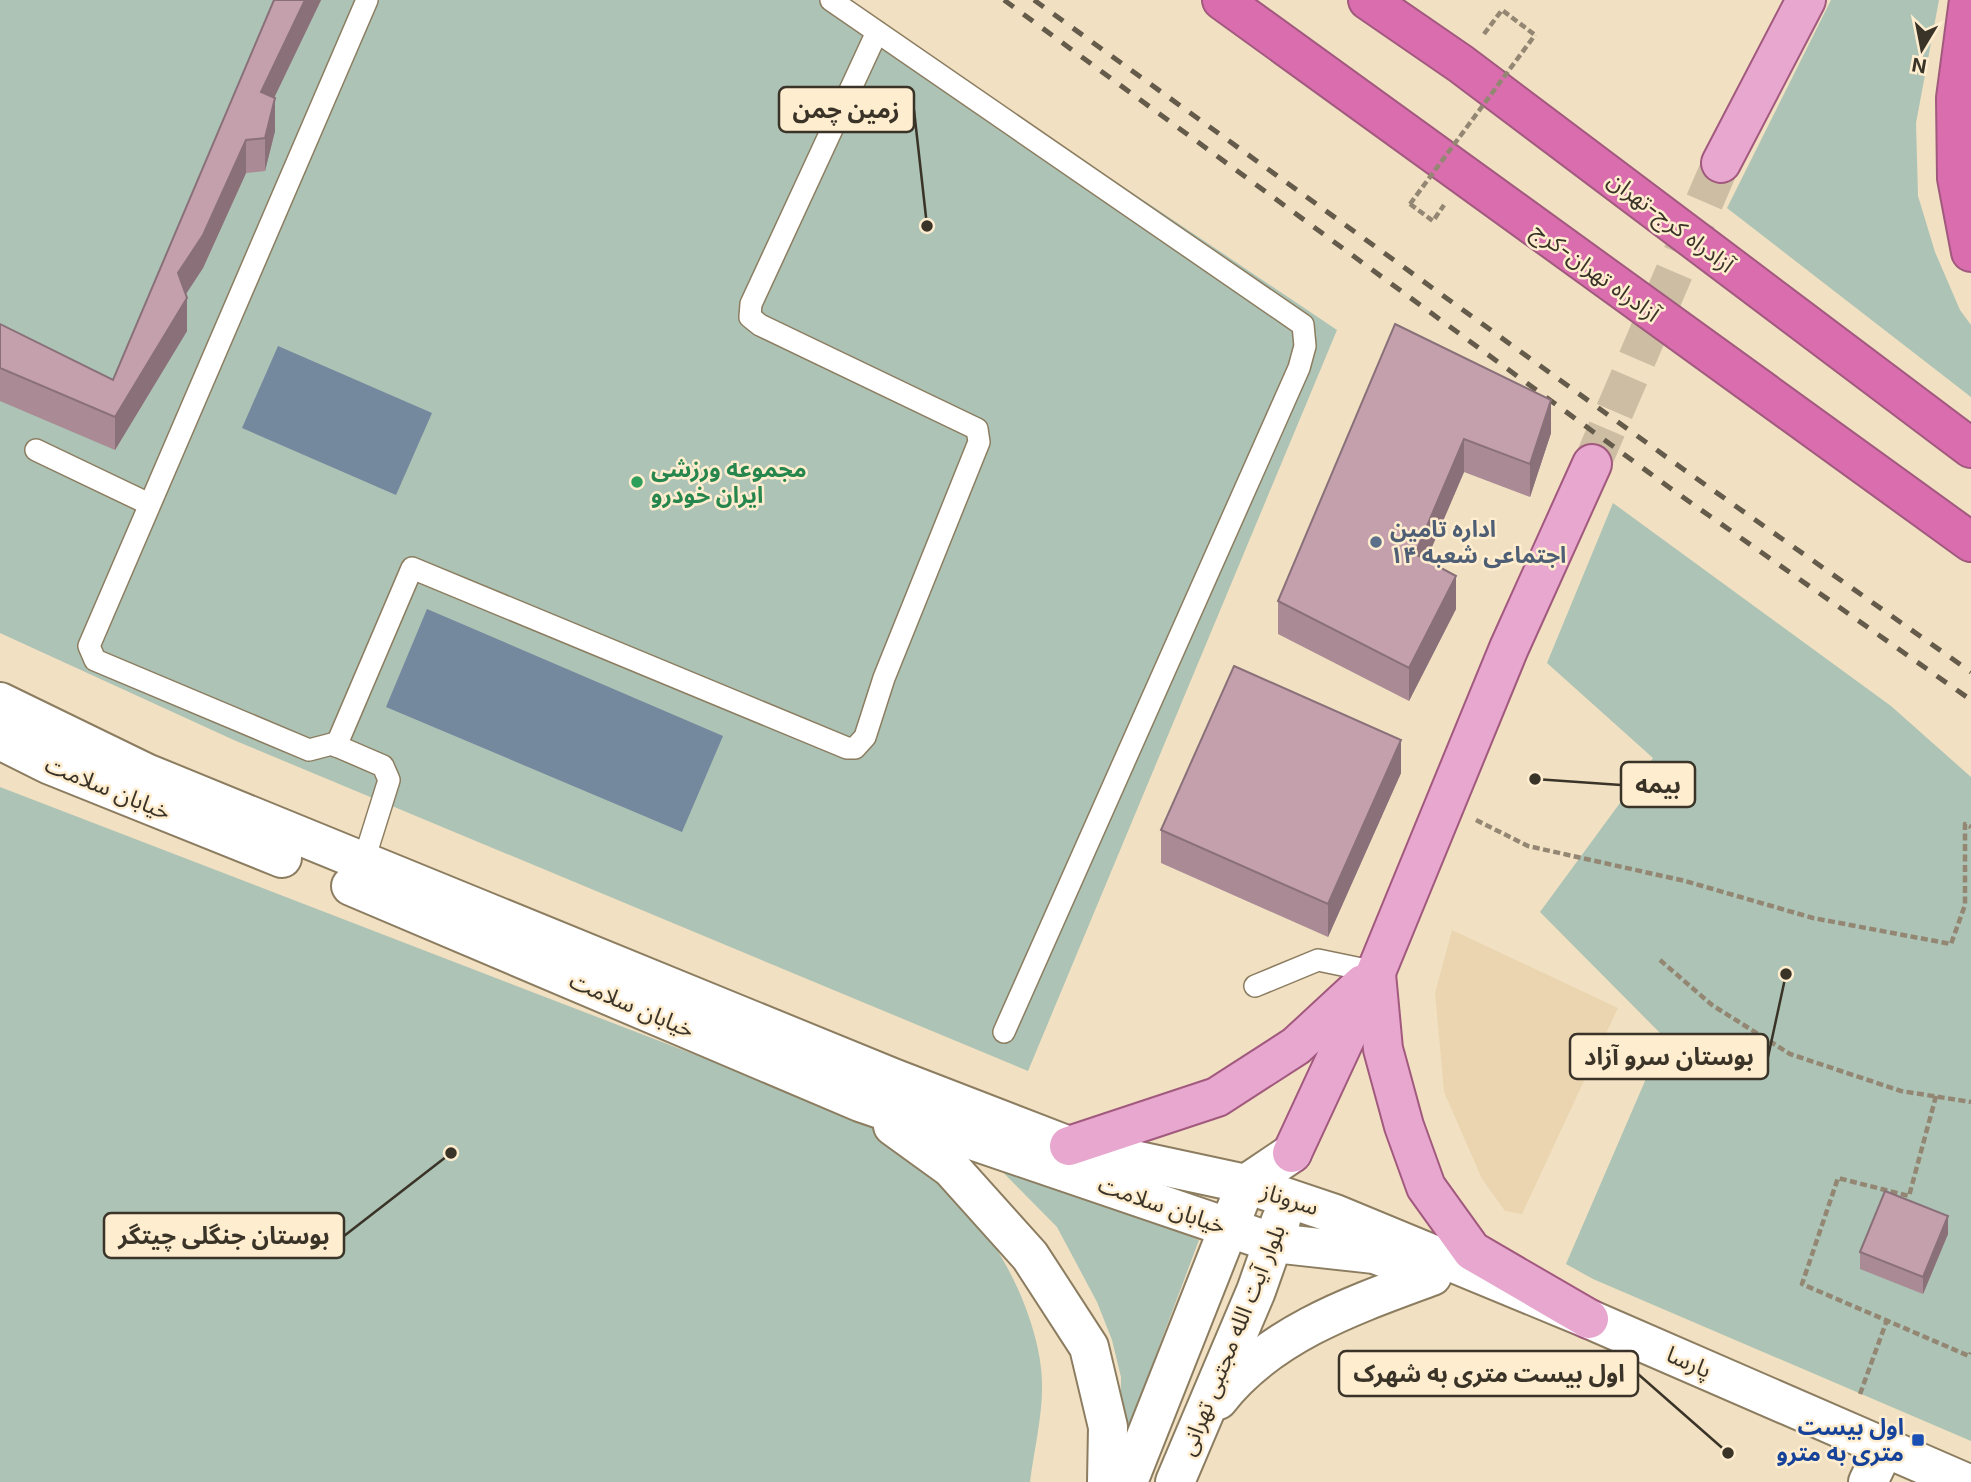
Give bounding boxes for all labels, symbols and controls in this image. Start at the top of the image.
north arrow [1887,14,1957,84]
text: N [1910,53,1928,78]
callout: زمین چمن [779,87,914,132]
text: زمین چمن [792,95,900,126]
street label: آزادراه کرج-تهران [1600,165,1741,282]
street label: آزادراه تهران-کرج [1525,216,1666,331]
place label: مجموعه ورزشی ایران خودرو [651,455,807,509]
marker: مجموعه ورزشی ایران خودرو [629,474,645,490]
place label: اداره تامین اجتماعی شعبه ۱۴ [1390,515,1566,569]
marker: اداره تامین اجتماعی شعبه ۱۴ [1368,534,1384,550]
street label: خیابان سلامت [41,750,175,826]
callout: بیمه [1621,762,1695,807]
text: بیمه [1635,770,1681,799]
street label: خیابان سلامت [565,966,699,1044]
callout: بوستان سرو آزاد [1570,1034,1768,1079]
text: بوستان سرو آزاد [1584,1042,1754,1071]
street label: خیابان سلامت [1095,1170,1229,1240]
street label: سروناز [1257,1176,1322,1221]
callout: بوستان جنگلی چیتگر [104,1213,344,1258]
street label: بلوار آیت الله مجتبی تهرانی [1173,1220,1291,1460]
text: بوستان جنگلی چیتگر [117,1221,330,1252]
street label: پارسا [1662,1340,1716,1385]
callout: اول بیست متری به شهرک [1339,1351,1638,1396]
text: اول بیست متری به شهرک [1353,1359,1625,1388]
place label: اول بیست متری به مترو [1776,1413,1904,1467]
marker: اول بیست متری به مترو [1910,1432,1926,1448]

